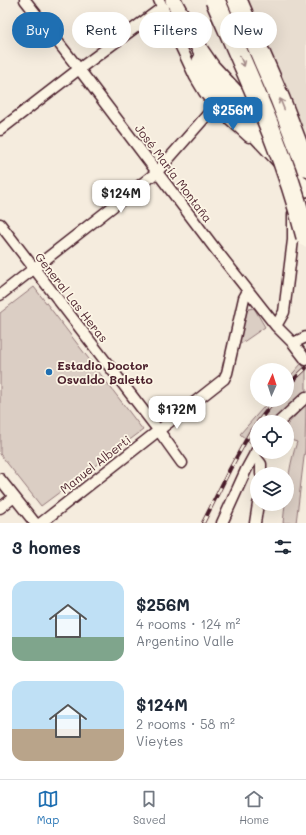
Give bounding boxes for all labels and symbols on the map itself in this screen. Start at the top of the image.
one-way arrow [239,55,246,67]
pin: $256M [205,97,261,131]
one-way arrow [278,98,285,110]
street label: José María Montaña [132,121,216,225]
pin: $124M [93,180,149,214]
street label: General Las Heras [32,249,112,345]
place label: Estadio Doctor Osvaldo Baletto [57,357,153,387]
north arrow [250,363,294,407]
marker: Estadio Doctor Osvaldo Baletto [44,367,54,377]
pin: $172M [149,396,205,430]
street label: Manuel Alberti [56,431,134,497]

